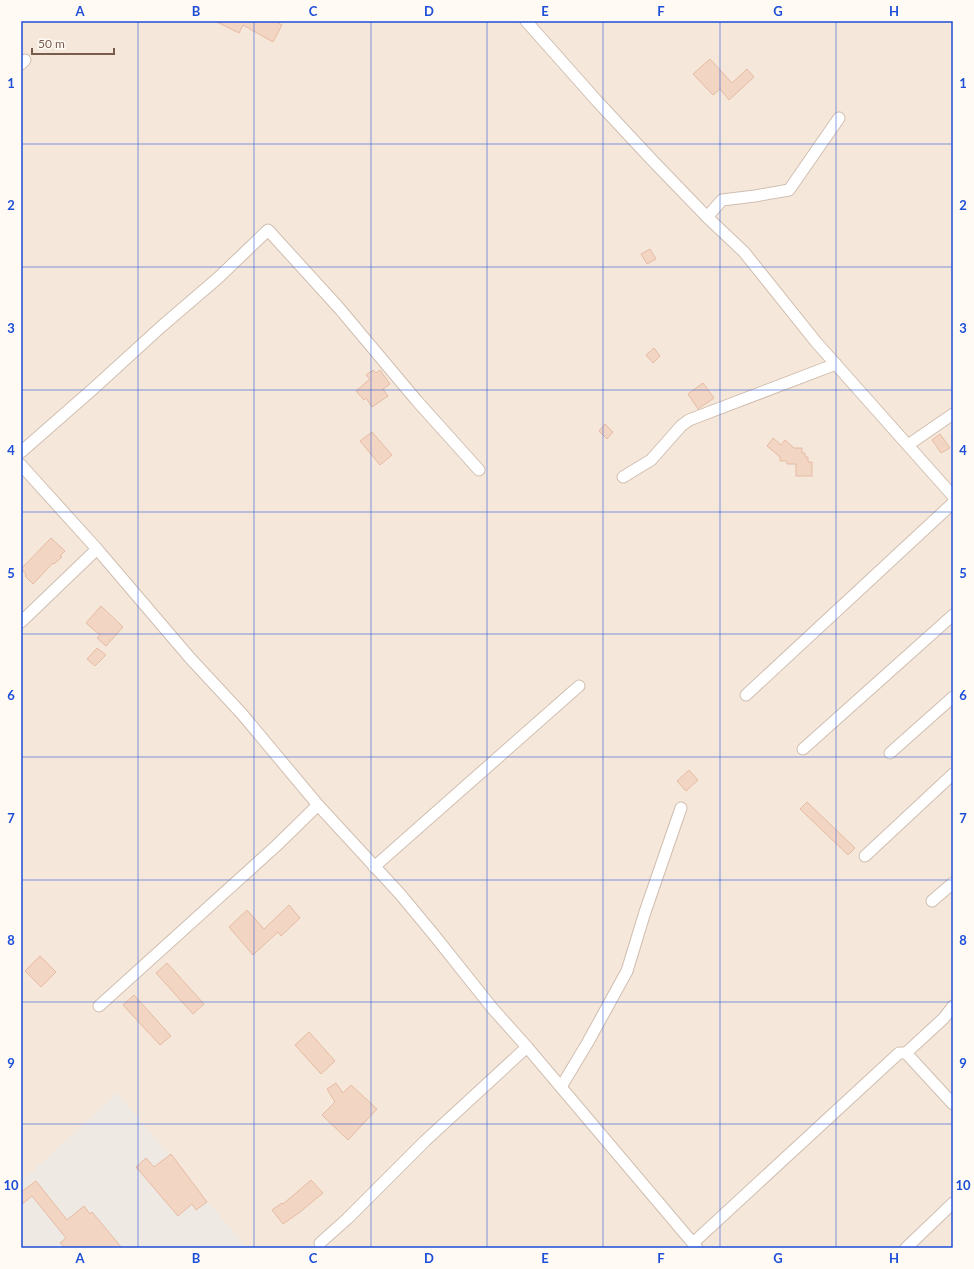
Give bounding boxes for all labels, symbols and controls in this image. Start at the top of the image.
text: A [74,3,85,19]
text: B [192,3,201,19]
text: C [309,3,318,19]
text: D [424,3,434,19]
text: E [541,3,549,19]
text: F [657,3,665,19]
text: G [773,3,783,19]
text: H [889,3,899,19]
scale bar [32,30,114,56]
text: 50 m [38,36,65,51]
text: 1 [7,75,15,91]
text: 1 [959,75,967,91]
text: 2 [7,197,15,213]
text: 2 [959,197,967,213]
text: 3 [7,320,15,336]
text: 3 [959,320,967,336]
text: 4 [7,442,15,458]
text: 4 [959,442,967,458]
text: 5 [7,565,15,581]
text: 5 [959,565,967,581]
text: 6 [7,687,15,703]
text: 6 [959,687,967,703]
text: 7 [7,810,15,826]
text: 7 [959,810,967,826]
text: 8 [7,932,15,948]
text: 8 [959,932,967,948]
text: 9 [7,1055,15,1071]
text: 9 [959,1055,967,1071]
text: 10 [3,1177,19,1193]
text: 10 [955,1177,971,1193]
text: A [74,1250,85,1266]
text: B [192,1250,201,1266]
text: C [309,1250,318,1266]
text: D [424,1250,434,1266]
text: E [541,1250,549,1266]
text: F [657,1250,665,1266]
text: G [773,1250,783,1266]
text: H [889,1250,899,1266]

